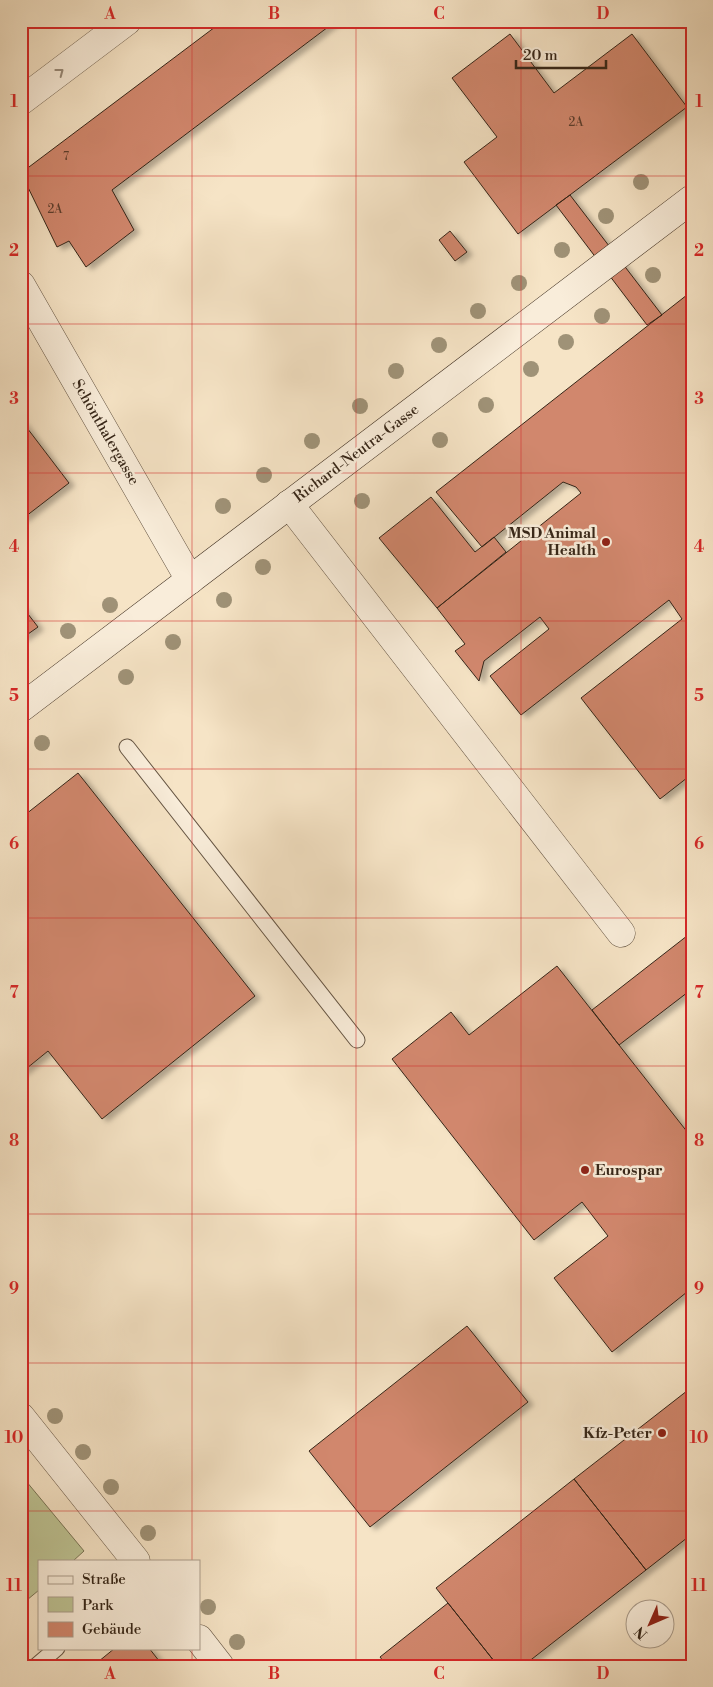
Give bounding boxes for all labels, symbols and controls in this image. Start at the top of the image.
text: A [103,4,116,24]
text: B [268,4,280,24]
text: C [433,4,445,24]
text: D [597,4,610,24]
scale bar [516,38,606,70]
text: 20 m [523,46,558,65]
one-way arrow [54,69,64,78]
text: 1 [10,92,18,112]
text: 1 [695,92,703,112]
house number: 2A [568,115,584,130]
house number: 7 [63,149,69,164]
house number: 2A [47,202,63,217]
text: 2 [9,241,19,261]
text: 2 [694,241,704,261]
street label: Schönthalergasse [68,376,144,488]
text: 3 [9,389,19,409]
text: 3 [694,389,704,409]
street label: Richard-Neutra-Gasse [290,400,423,507]
place label: MSD Animal Health [508,524,597,560]
marker: MSD Animal Health [600,536,612,548]
text: 4 [9,537,20,557]
text: 4 [694,537,705,557]
text: 5 [9,686,19,706]
text: 5 [694,686,704,706]
text: 6 [9,834,19,854]
text: 6 [694,834,704,854]
text: 7 [9,983,19,1003]
text: 7 [694,983,704,1003]
text: 8 [9,1131,19,1151]
text: 8 [694,1131,704,1151]
place label: Eurospar [595,1161,663,1180]
marker: Eurospar [579,1164,591,1176]
text: 9 [9,1279,19,1299]
text: 9 [694,1279,704,1299]
place label: Kfz-Peter [583,1424,652,1443]
marker: Kfz-Peter [656,1427,668,1439]
text: 10 [5,1428,23,1448]
text: 10 [690,1428,708,1448]
legend [38,1560,200,1650]
text: Straße [82,1570,126,1589]
text: 11 [6,1576,22,1596]
text: 11 [691,1576,707,1596]
text: Park [82,1596,114,1615]
north arrow [626,1600,676,1650]
text: Gebäude [82,1620,141,1639]
text: N [631,1622,652,1643]
text: A [103,1664,116,1684]
text: B [268,1664,280,1684]
text: C [433,1664,445,1684]
text: D [597,1664,610,1684]

